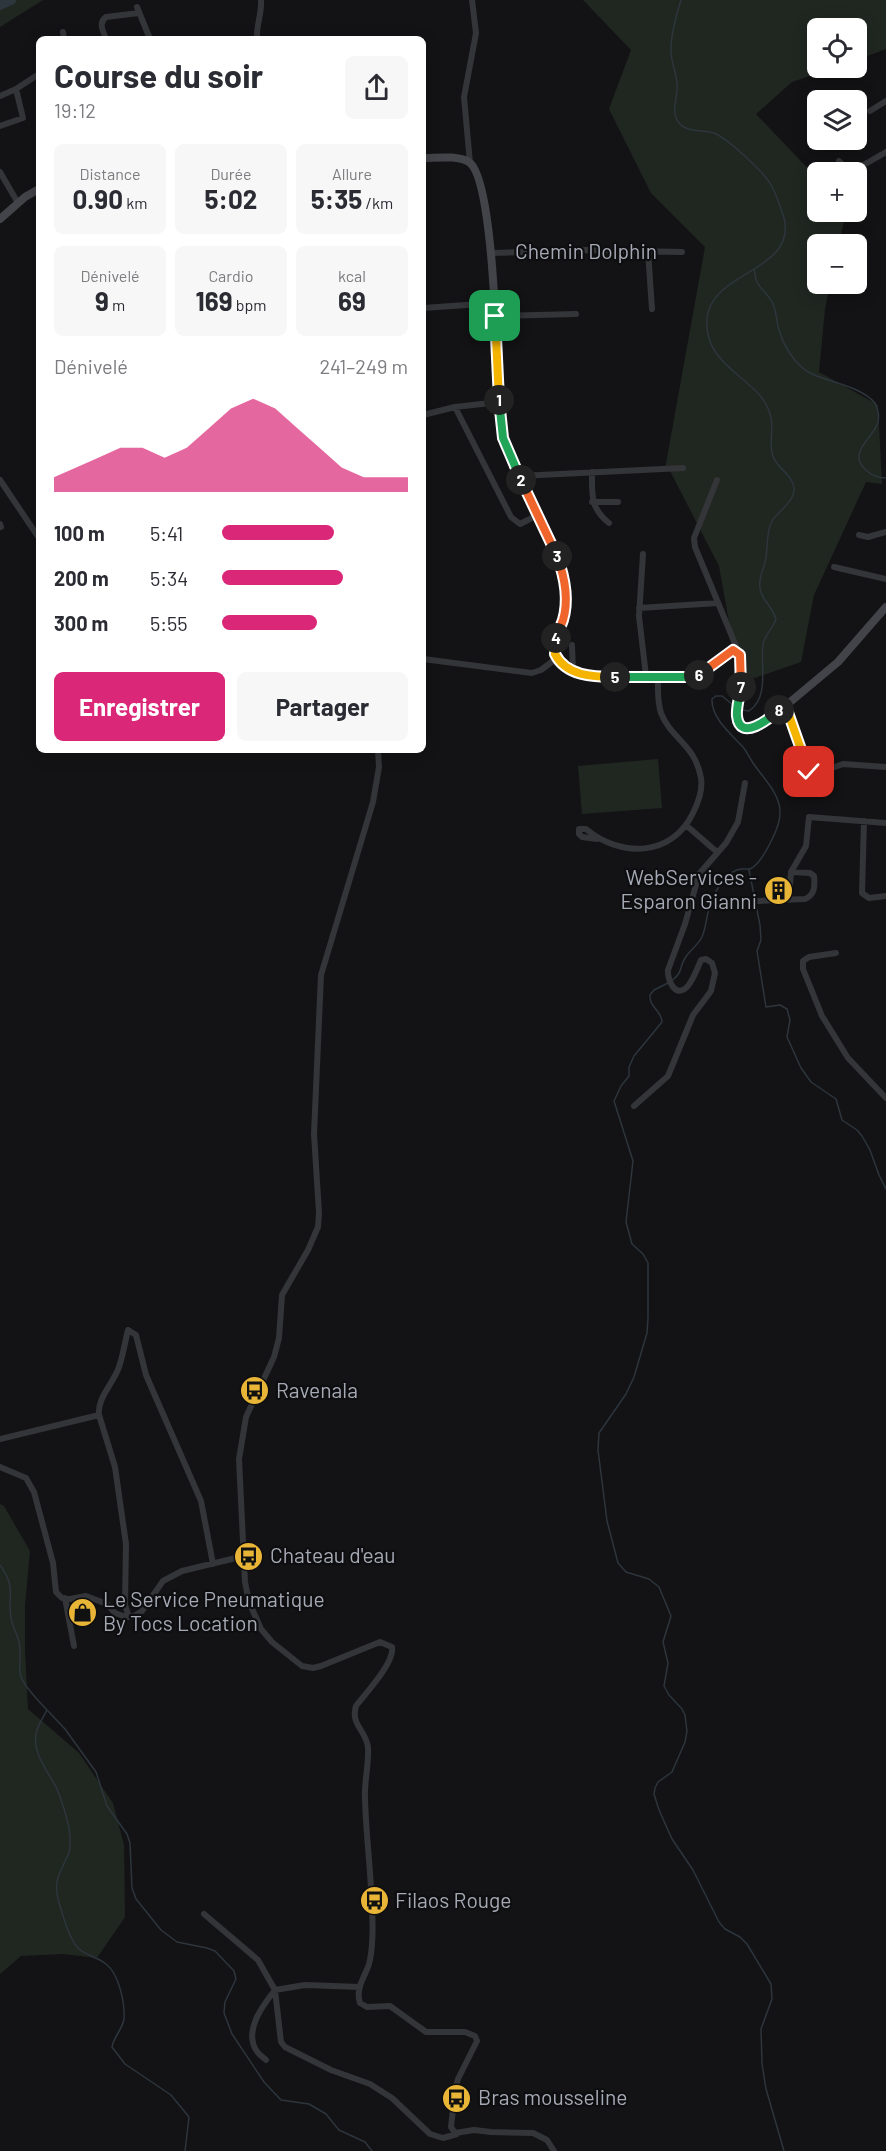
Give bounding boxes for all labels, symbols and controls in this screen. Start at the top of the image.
map controls [807,18,867,294]
button: locate [807,18,867,78]
text: Course du soir [54,55,263,95]
button: share [345,56,408,119]
button: layers [807,90,867,150]
text: 19:12 [54,98,96,122]
button: + [807,162,867,222]
text: Distance [80,164,140,183]
text: Durée [210,164,252,183]
text: Allure [332,164,372,183]
text: 0.90 [73,183,123,214]
text: 5:02 [205,183,257,214]
text: 5:35 [311,183,362,214]
text: km [123,193,147,212]
text: /km [362,193,393,212]
button: − [807,234,867,294]
street label: Chemin Dolphin [515,238,657,263]
text: Dénivelé [80,266,140,285]
text: Cardio [208,266,254,285]
text: kcal [338,266,366,285]
text: 9 [95,285,109,316]
text: 169 [196,285,232,316]
text: 69 [338,285,366,316]
pin [469,290,520,341]
text: m [109,295,125,314]
text: bpm [232,295,267,314]
icon: arrive [478,299,511,332]
text: Dénivelé [54,354,128,378]
text: 241–249 m [319,354,408,378]
pin: 1 [484,385,514,415]
text: 1 [496,390,502,409]
pin: 2 [506,465,536,495]
text: 2 [517,470,525,489]
text: 100 m [54,521,105,545]
text: 5:41 [150,521,183,545]
pin: 3 [542,541,572,571]
text: 3 [553,546,561,565]
text: 200 m [54,566,109,590]
text: 5:34 [150,566,188,590]
text: 300 m [54,611,108,635]
text: 5:55 [150,611,188,635]
pin: 4 [541,623,571,653]
text: 4 [551,628,561,647]
pin: 6 [684,660,714,690]
pin: 5 [600,662,630,692]
text: 6 [695,665,703,684]
text: 5 [611,667,619,686]
button: Enregistrer [54,672,225,741]
button: Partager [237,672,408,741]
pin: 7 [726,672,756,702]
text: 7 [737,677,745,696]
pin: 8 [764,695,794,725]
text: 8 [775,700,783,719]
pin [783,746,834,797]
icon: check [792,755,825,788]
place label: WebServices - Esparon Gianni [620,864,757,913]
building icon: WebServices - Esparon Gianni [762,874,794,906]
bus stop icon: Ravenala [239,1375,271,1407]
place label: Ravenala [276,1377,358,1402]
bus stop icon: Chateau d'eau [233,1540,265,1572]
place label: Chateau d'eau [270,1542,396,1567]
place label: Le Service Pneumatique By Tocs Location [103,1586,325,1635]
shop icon: Le Service Pneumatique By Tocs Location [66,1596,98,1628]
bus stop icon: Filaos Rouge [358,1885,390,1917]
place label: Filaos Rouge [395,1887,512,1912]
bus stop icon: Bras mousseline [441,2082,473,2114]
place label: Bras mousseline [478,2084,627,2109]

